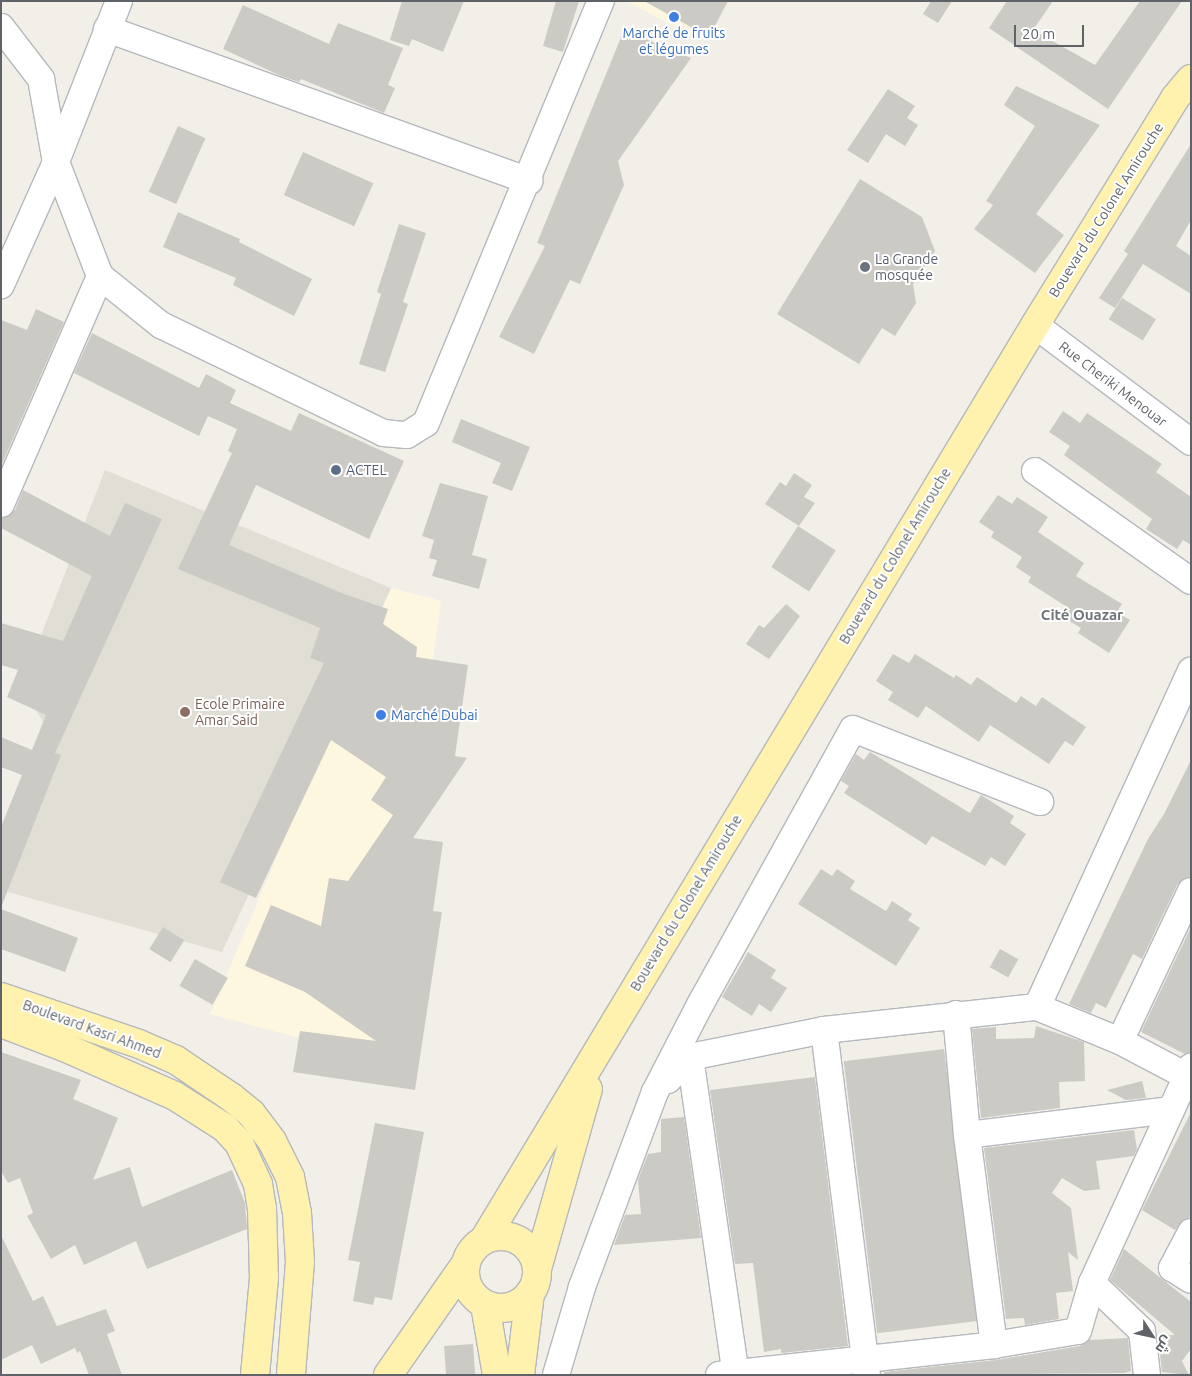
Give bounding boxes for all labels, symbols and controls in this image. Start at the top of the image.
marker: Marché de fruits et légumes [668,11,680,23]
scale bar [1017,15,1087,47]
place label: Marché de fruits et légumes [623,25,725,58]
text: 20 m [1022,25,1055,42]
street label: Bouevard du Colonel Amirouche [1045,120,1167,300]
place label: La Grande mosquée [875,251,938,284]
marker: La Grande mosquée [859,261,871,273]
street label: Rue Cheriki Menouar [1056,338,1170,430]
place label: ACTEL [346,462,387,478]
marker: ACTEL [330,464,342,476]
street label: Bouevard du Colonel Amirouche [836,465,954,647]
district label: Cité Ouazar [1041,606,1123,624]
place label: Ecole Primaire Amar Said [195,696,285,729]
marker: Ecole Primaire Amar Said [179,706,191,718]
place label: Marché Dubai [391,707,478,723]
marker: Marché Dubai [375,709,387,721]
street label: Bouevard du Colonel Amirouche [627,812,745,994]
street label: Boulevard Kasri Ahmed [21,996,163,1062]
north arrow [1127,1311,1177,1361]
text: ش [1153,1333,1176,1357]

